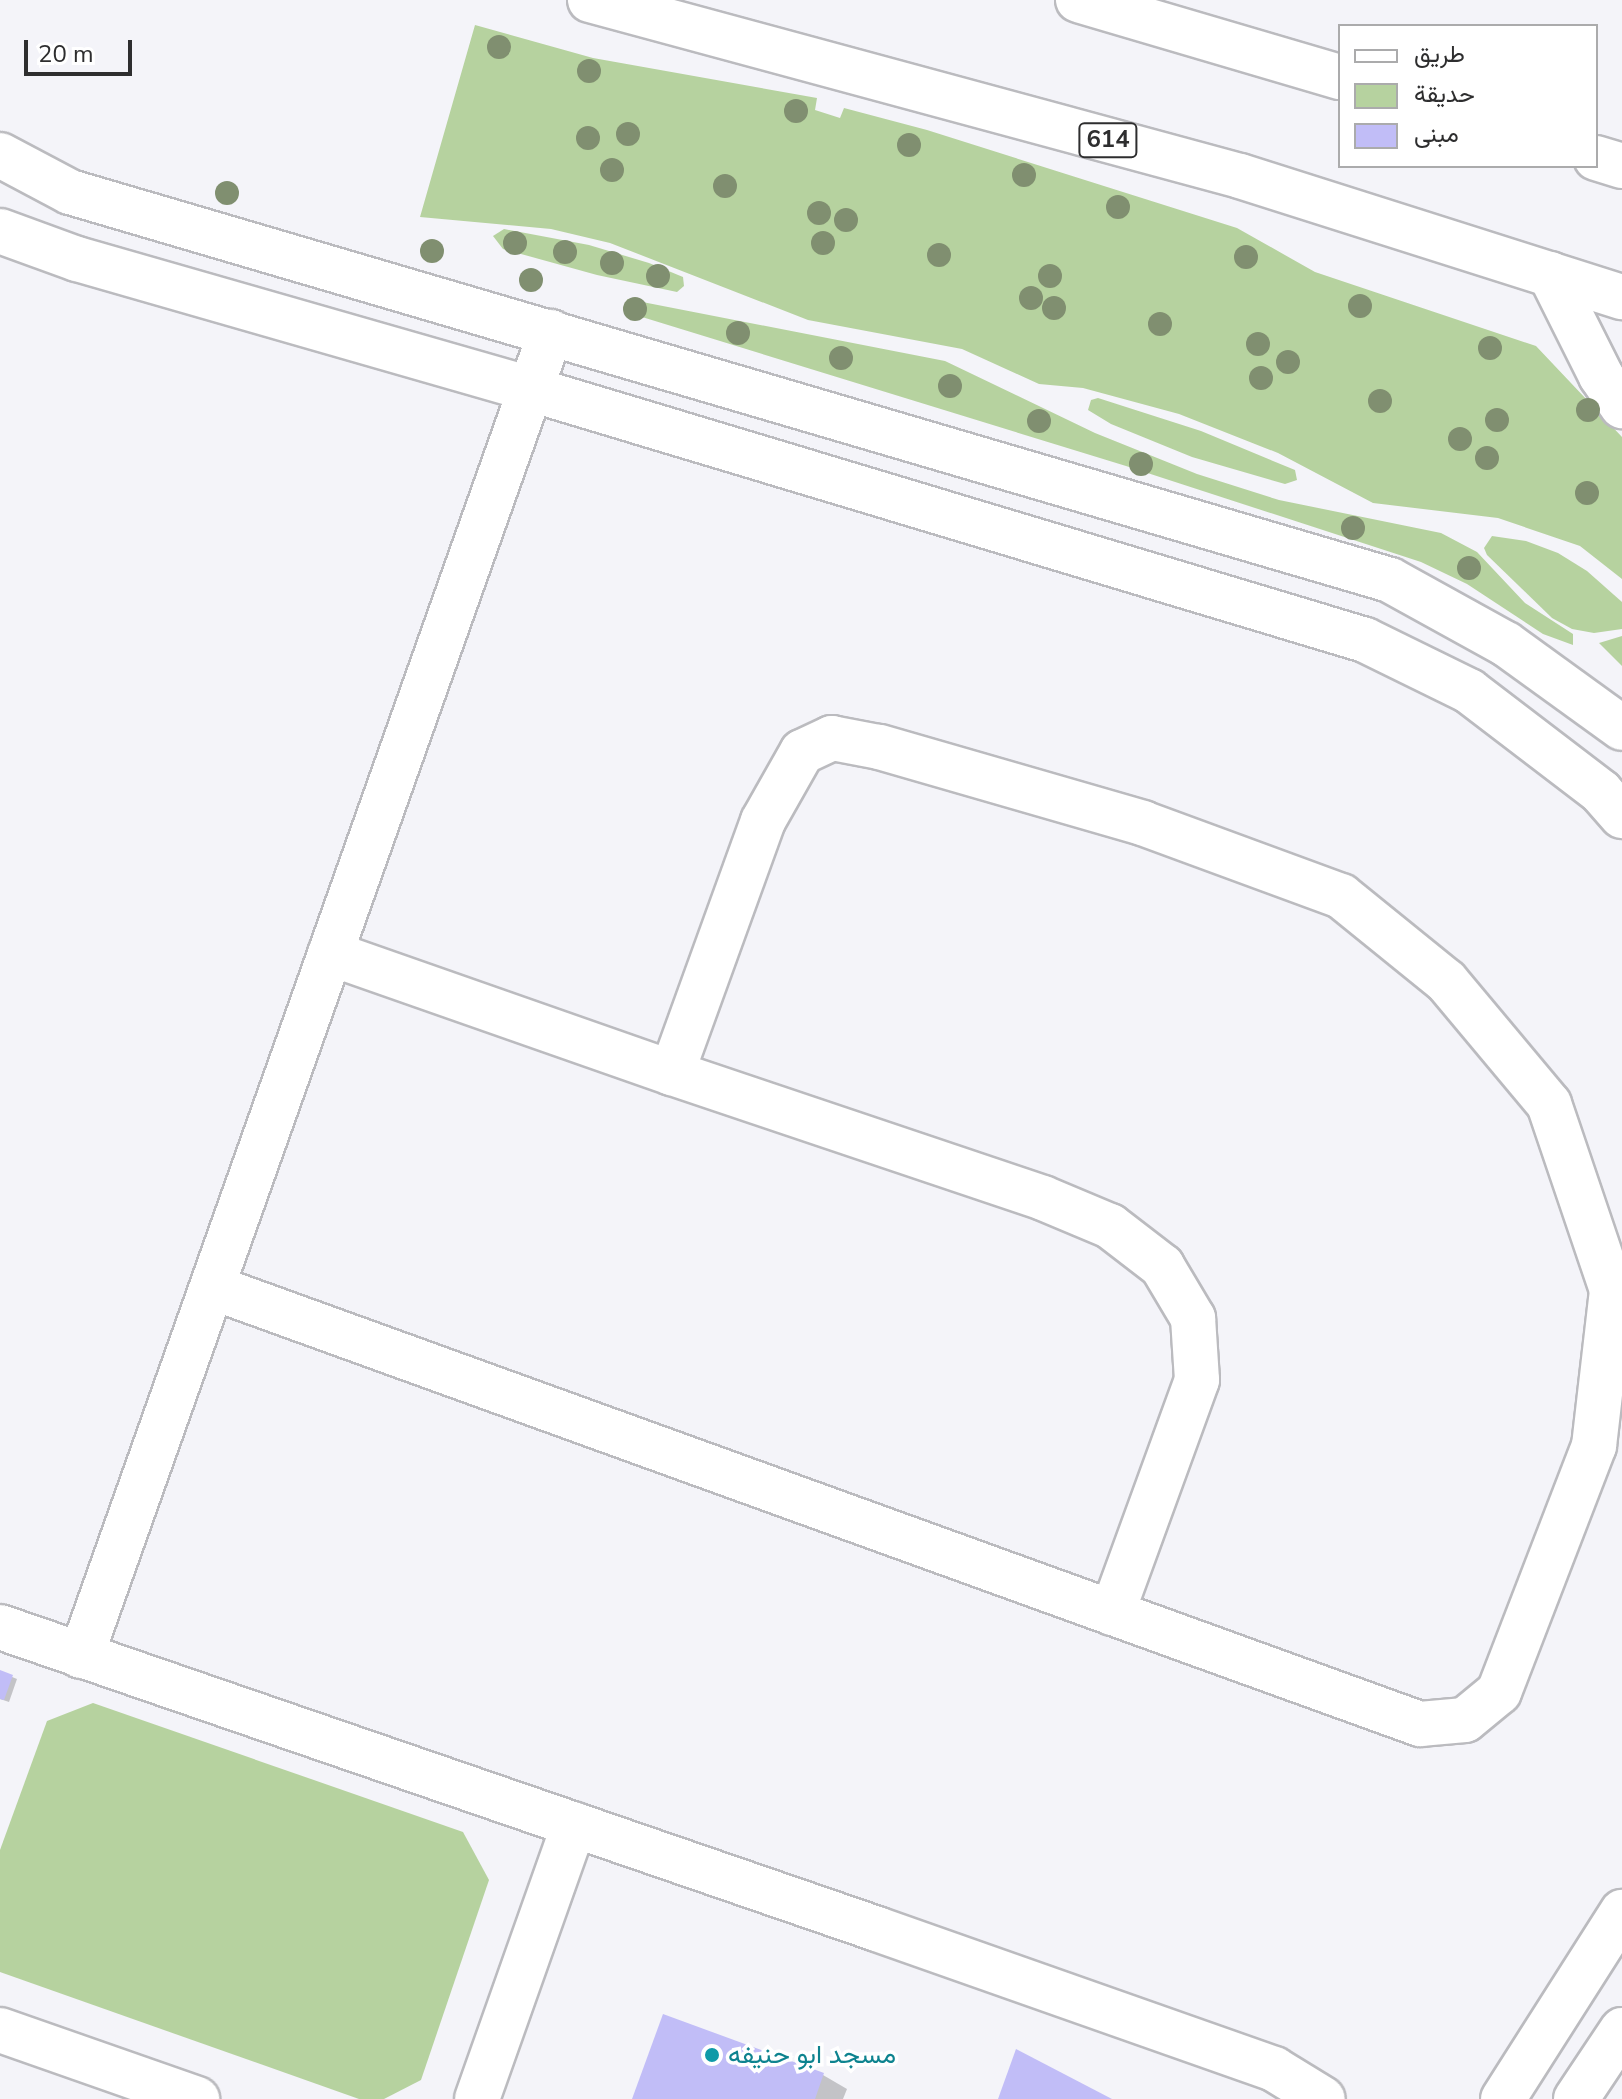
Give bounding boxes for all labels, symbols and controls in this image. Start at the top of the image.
scale bar [28,24,136,74]
legend [1338,24,1598,168]
text: 20 m [38,38,94,70]
text: طريق [1414,38,1465,70]
text: حديقة [1414,78,1475,110]
text: مبنى [1414,118,1459,150]
road number: 614 [1078,120,1138,160]
place label: مسجد ابو حنيفه [728,2039,896,2071]
marker: مسجد ابو حنيفه [703,2046,721,2064]

